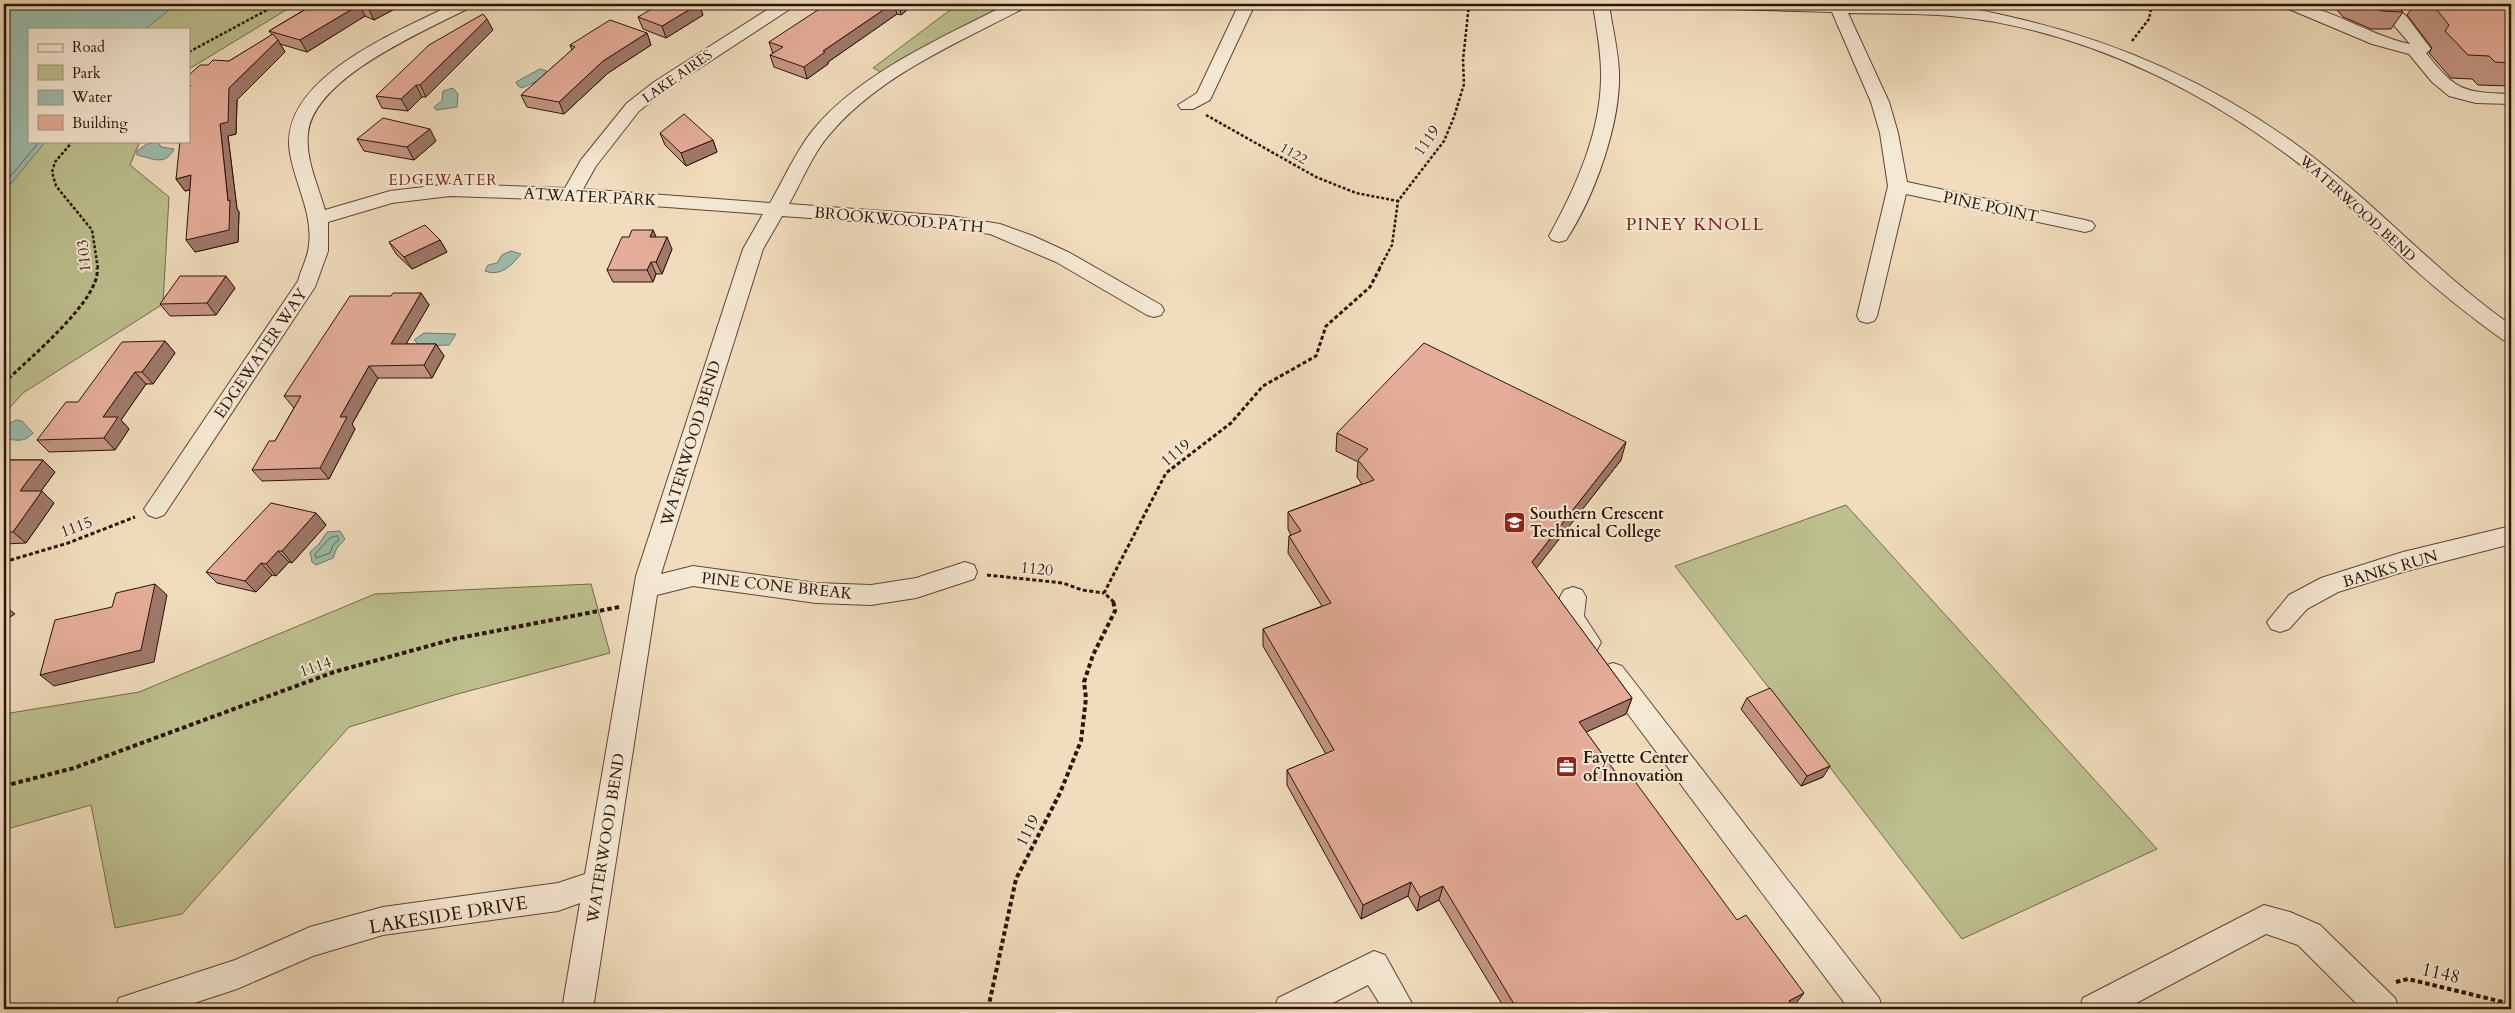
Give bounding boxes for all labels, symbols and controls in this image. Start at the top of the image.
legend [28,28,190,142]
text: Road [72,37,105,57]
street label: LAKE AIRES [639,45,716,108]
text: Park [72,63,101,83]
text: Water [71,87,113,107]
text: Building [72,113,128,133]
street label: 1119 [1408,121,1445,160]
street label: 1122 [1277,138,1311,169]
street label: WATERWOOD BEND [2295,150,2420,266]
district label: EDGEWATER [388,170,498,190]
street label: ATWATER PARK [523,183,657,211]
street label: PINE POINT [1941,186,2041,228]
street label: BROOKWOOD PATH [813,202,985,238]
district label: PINEY KNOLL [1626,212,1764,237]
street label: 1103 [72,239,96,273]
street label: EDGEWATER WAY [209,284,313,423]
street label: WATERWOOD BEND [655,358,727,530]
street label: 1119 [1156,434,1195,472]
place label: Southern Crescent Technical College [1530,503,1664,543]
school or university icon: Southern Crescent Technical College [1502,510,1526,534]
street label: 1115 [57,511,96,543]
street label: BANKS RUN [2340,545,2441,593]
street label: 1120 [1019,556,1054,582]
street label: PINE CONE BREAK [700,567,854,605]
street label: 1114 [296,651,334,683]
place label: Fayette Center of Innovation [1583,747,1689,787]
street label: WATERWOOD BEND [582,752,630,926]
office icon: Fayette Center of Innovation [1555,754,1579,778]
street label: 1119 [1011,811,1045,850]
street label: LAKESIDE DRIVE [367,890,529,940]
street label: 1148 [2419,956,2463,990]

